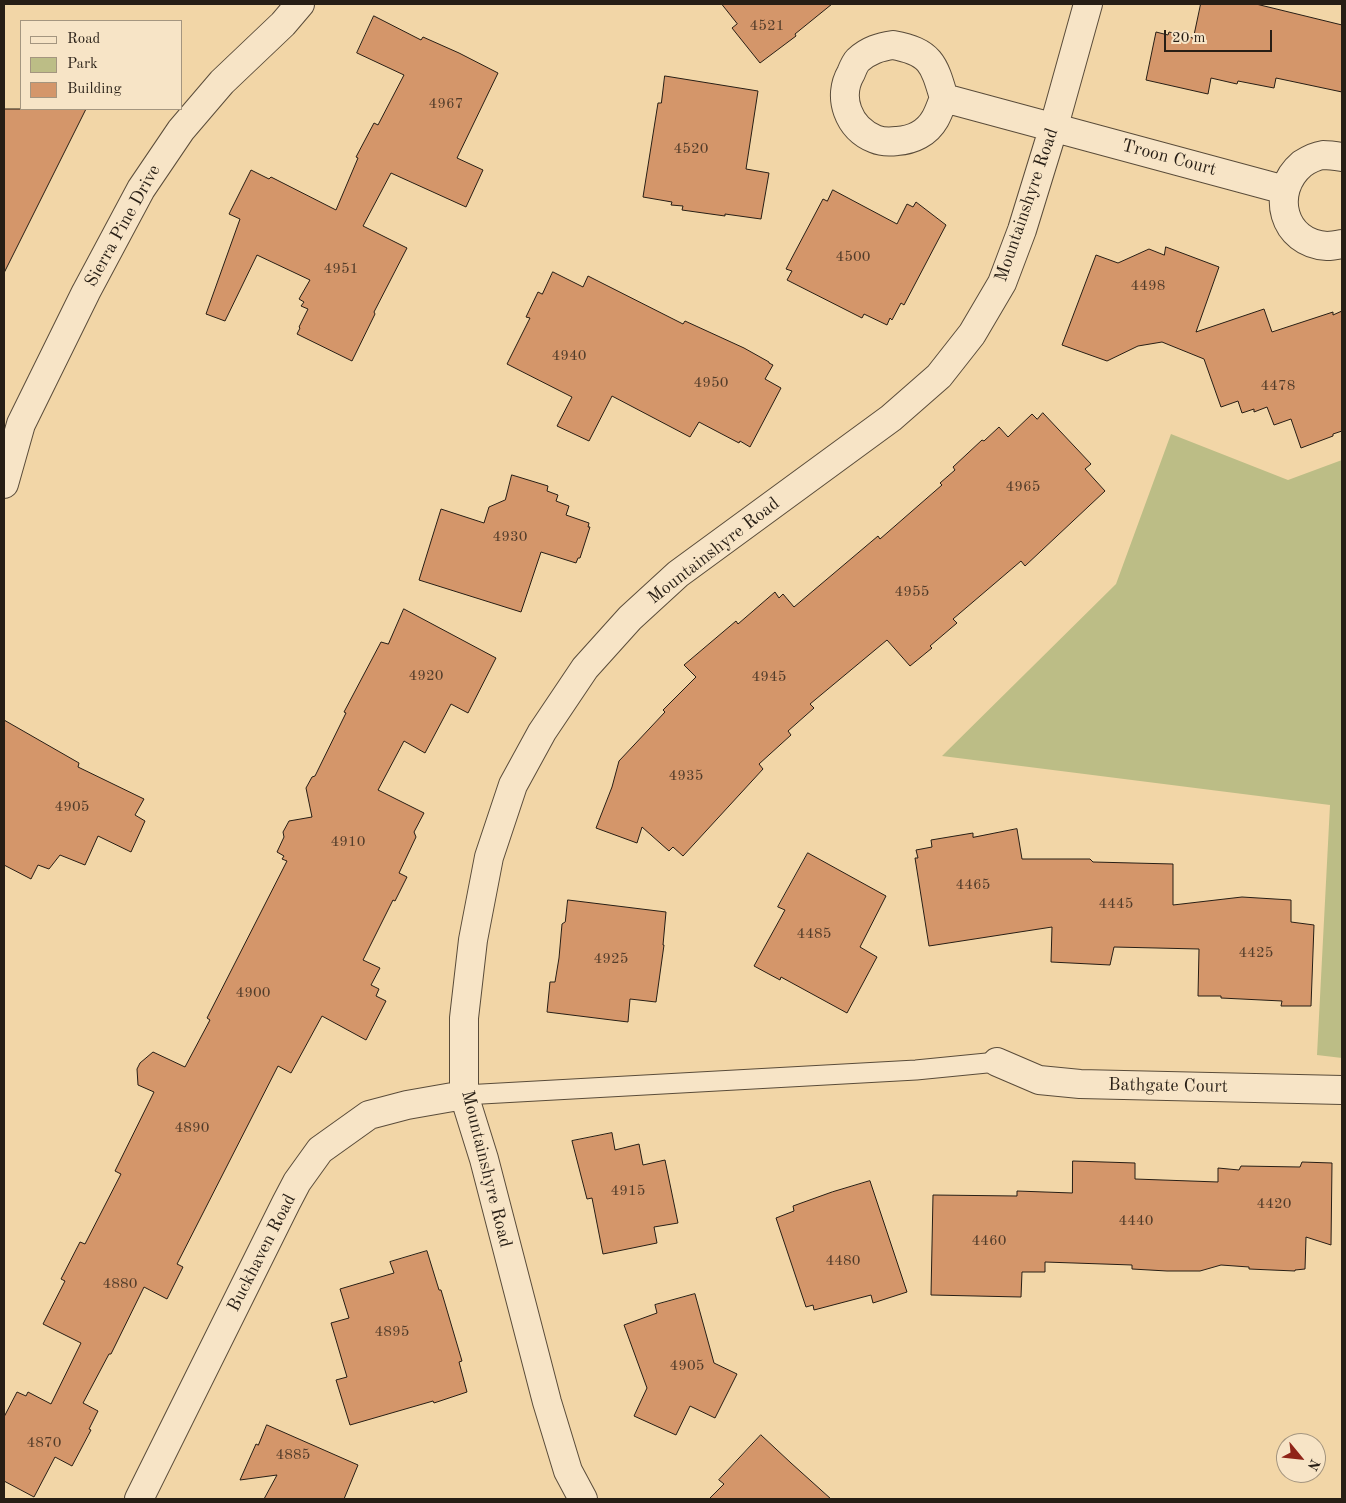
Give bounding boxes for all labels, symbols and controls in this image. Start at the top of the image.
house number: 4521 [750,17,784,35]
legend [20,20,182,110]
scale bar [1166,20,1274,52]
text: 20 m [1172,31,1206,46]
text: Road [67,32,100,47]
text: Park [67,57,98,72]
text: Building [67,82,122,97]
house number: 4967 [429,95,463,113]
street label: Mountainshyre Road [991,125,1063,285]
street label: Troon Court [1119,135,1219,181]
house number: 4520 [674,140,708,158]
street label: Sierra Pine Drive [80,161,166,291]
house number: 4500 [836,248,870,266]
house number: 4951 [324,260,358,278]
house number: 4498 [1131,277,1165,295]
house number: 4940 [552,347,586,365]
house number: 4950 [694,374,728,392]
house number: 4478 [1261,377,1295,395]
house number: 4965 [1006,478,1040,496]
street label: Mountainshyre Road [644,493,784,609]
house number: 4930 [493,528,527,546]
house number: 4955 [895,583,929,601]
house number: 4920 [409,667,443,685]
house number: 4945 [752,668,786,686]
house number: 4935 [669,767,703,785]
house number: 4905 [55,798,89,816]
house number: 4910 [331,833,365,851]
house number: 4465 [956,876,990,894]
house number: 4445 [1099,895,1133,913]
house number: 4485 [797,925,831,943]
house number: 4425 [1239,944,1273,962]
house number: 4925 [594,950,628,968]
house number: 4900 [236,984,270,1002]
street label: Bathgate Court [1108,1074,1228,1098]
street label: Mountainshyre Road [456,1088,516,1250]
house number: 4890 [175,1119,209,1137]
house number: 4915 [611,1182,645,1200]
street label: Buckhaven Road [223,1191,301,1315]
house number: 4420 [1257,1195,1291,1213]
house number: 4440 [1119,1212,1153,1230]
house number: 4460 [972,1232,1006,1250]
house number: 4480 [826,1252,860,1270]
house number: 4880 [103,1275,137,1293]
house number: 4895 [375,1323,409,1341]
house number: 4905 [670,1357,704,1375]
north arrow [1276,1433,1326,1483]
house number: 4870 [27,1434,61,1452]
house number: 4885 [276,1446,310,1464]
text: N [1305,1457,1322,1473]

